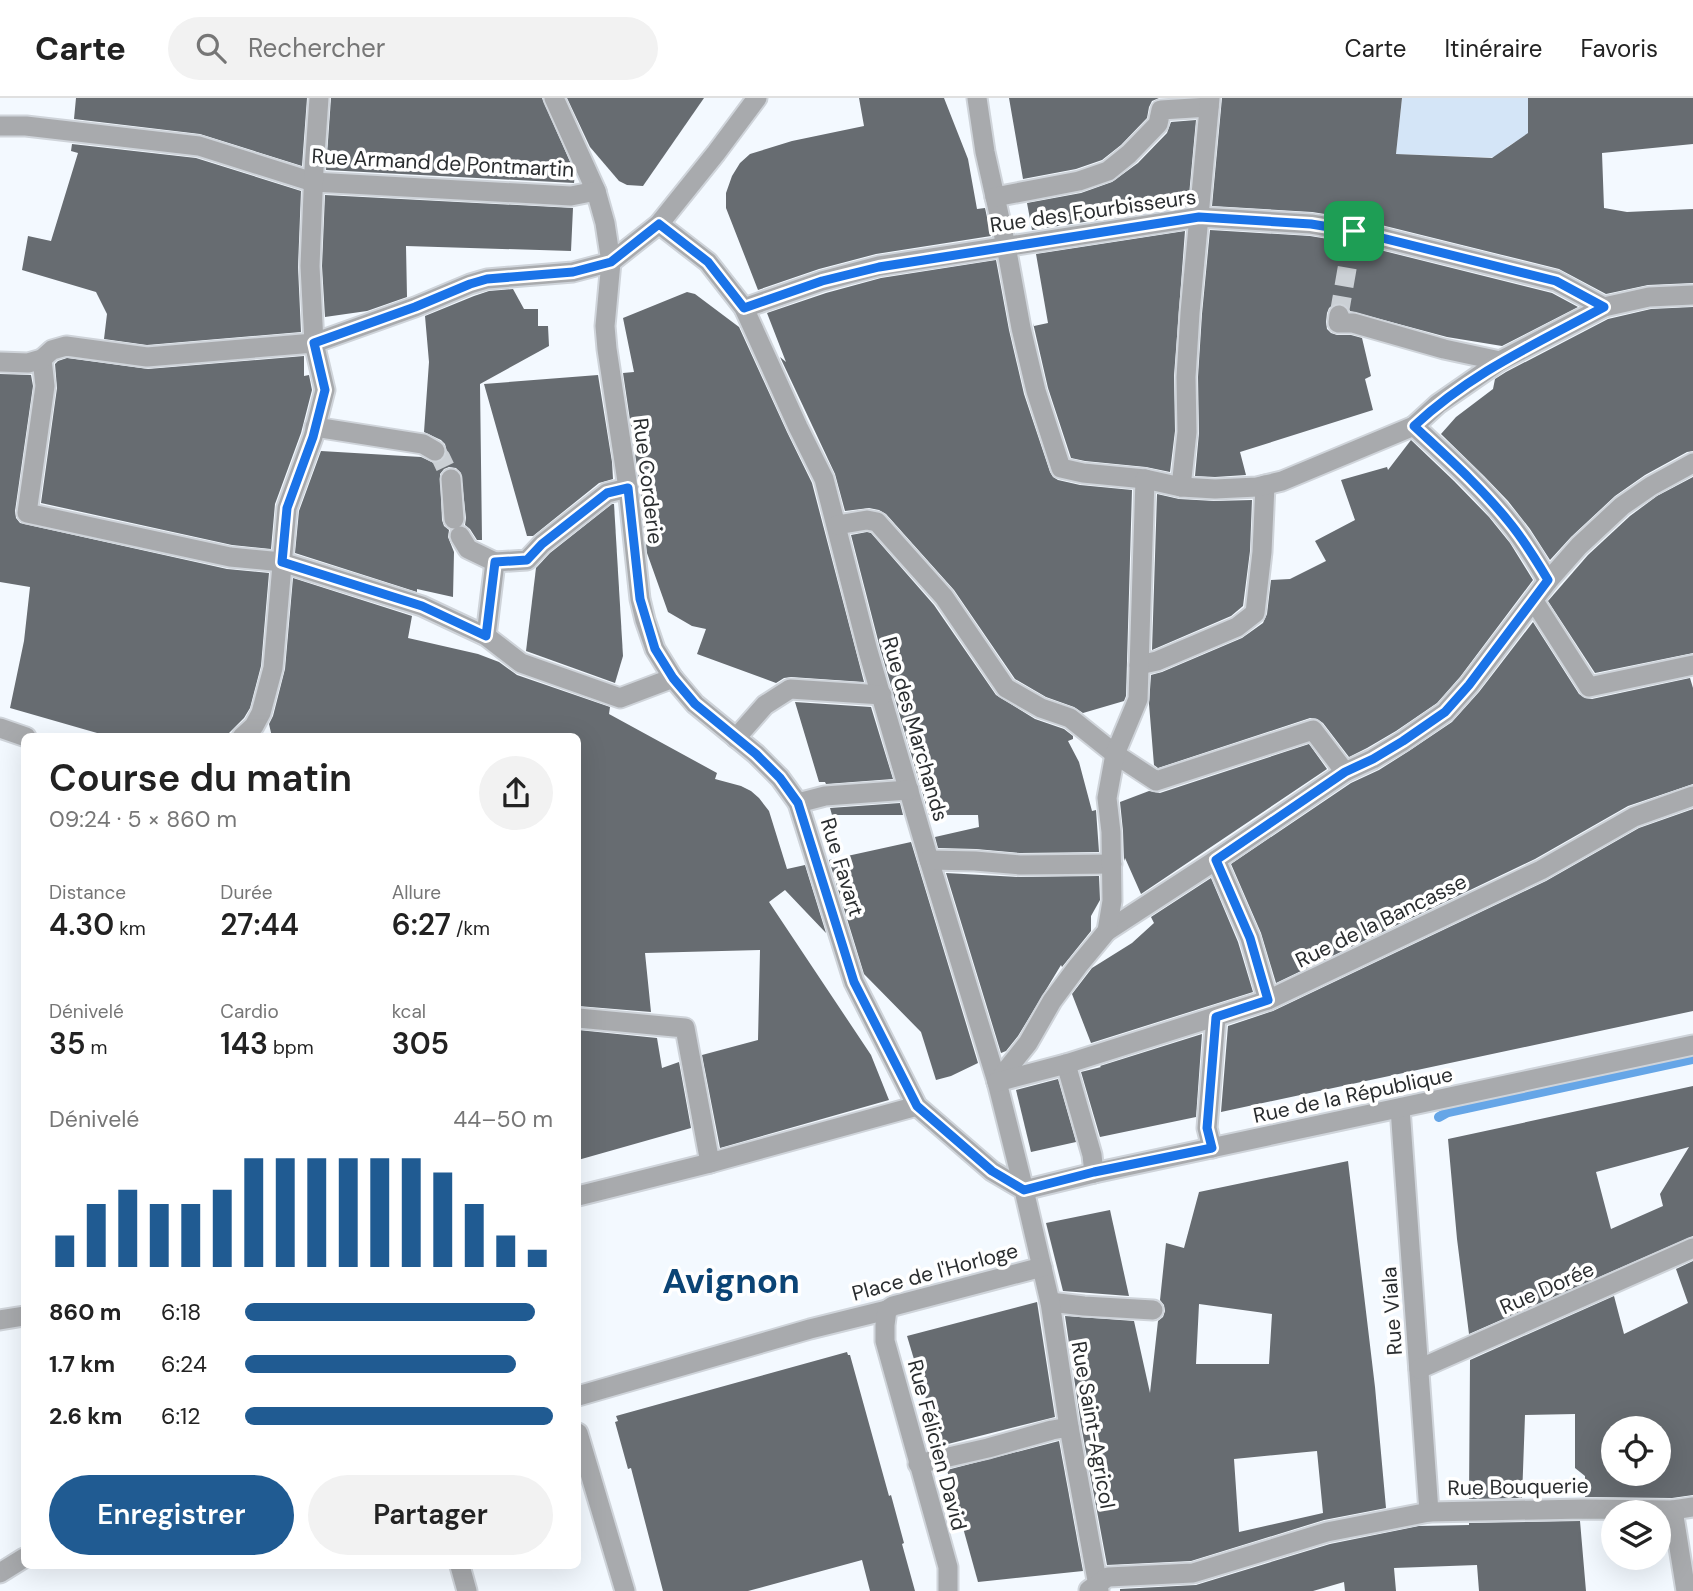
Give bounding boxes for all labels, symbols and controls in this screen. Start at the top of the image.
search box [168,17,658,80]
text: Carte [35,27,126,70]
icon: search [192,29,230,67]
text: Rechercher [248,31,385,65]
text: Carte [1345,33,1406,64]
text: Itinéraire [1444,33,1542,64]
text: Favoris [1580,33,1658,64]
street label: Rue Armand de Pontmartin [311,142,575,184]
street label: Rue des Fourbisseurs [988,183,1198,239]
pin [1324,201,1384,261]
icon: arrive [1335,212,1373,250]
street label: Rue Corderie [626,416,670,546]
street label: Rue des Marchands [875,633,955,825]
text: Course du matin [49,753,352,803]
button: share [479,756,553,830]
text: 09:24 · 5 × 860 m [49,804,237,834]
street label: Rue Favart [814,814,870,920]
street label: Rue de la Bancasse [1291,867,1471,975]
text: Distance [49,880,126,905]
text: Durée [220,880,273,905]
text: Allure [392,880,441,905]
text: 4.30 [49,905,114,944]
text: 27:44 [220,905,299,944]
text: 6:27 [392,905,451,944]
text: km [114,916,146,941]
text: /km [451,916,490,941]
text: Dénivelé [49,999,124,1024]
text: Cardio [220,999,279,1024]
text: kcal [392,999,426,1024]
text: 35 [49,1024,86,1063]
text: 143 [220,1024,268,1063]
text: 305 [392,1024,449,1063]
text: m [86,1035,108,1060]
text: bpm [268,1035,314,1060]
street label: Rue de la République [1251,1060,1455,1130]
text: Dénivelé [49,1104,139,1134]
text: 44–50 m [453,1104,553,1134]
street label: Place de l'Horloge [849,1236,1021,1308]
street label: Rue Dorée [1496,1255,1599,1321]
district label: Avignon [662,1258,800,1304]
street label: Rue Viala [1375,1266,1409,1356]
text: 860 m [49,1297,121,1327]
text: 6:18 [161,1297,201,1327]
street label: Rue Saint-Agricol [1065,1339,1121,1511]
text: 1.7 km [49,1349,115,1379]
text: 6:24 [161,1349,207,1379]
street label: Rue Félicien David [901,1356,973,1534]
text: 2.6 km [49,1401,122,1431]
text: 6:12 [161,1401,201,1431]
map controls [1601,1416,1671,1570]
button: locate [1601,1416,1671,1486]
street label: Rue Bouquerie [1447,1472,1589,1502]
button: Enregistrer [49,1475,294,1555]
button: Partager [308,1475,553,1555]
button: layers [1601,1500,1671,1570]

